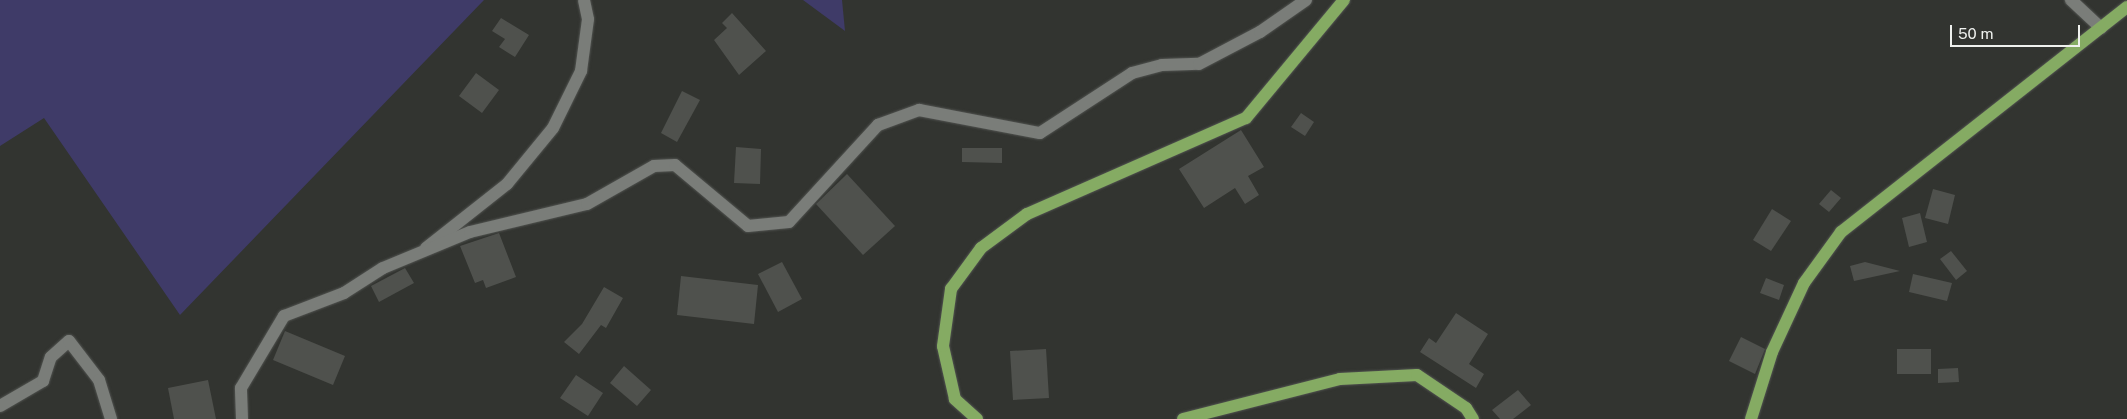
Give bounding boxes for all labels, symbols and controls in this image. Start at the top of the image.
scale bar [1952,15,2082,47]
text: 50 m [1958,25,1993,42]

